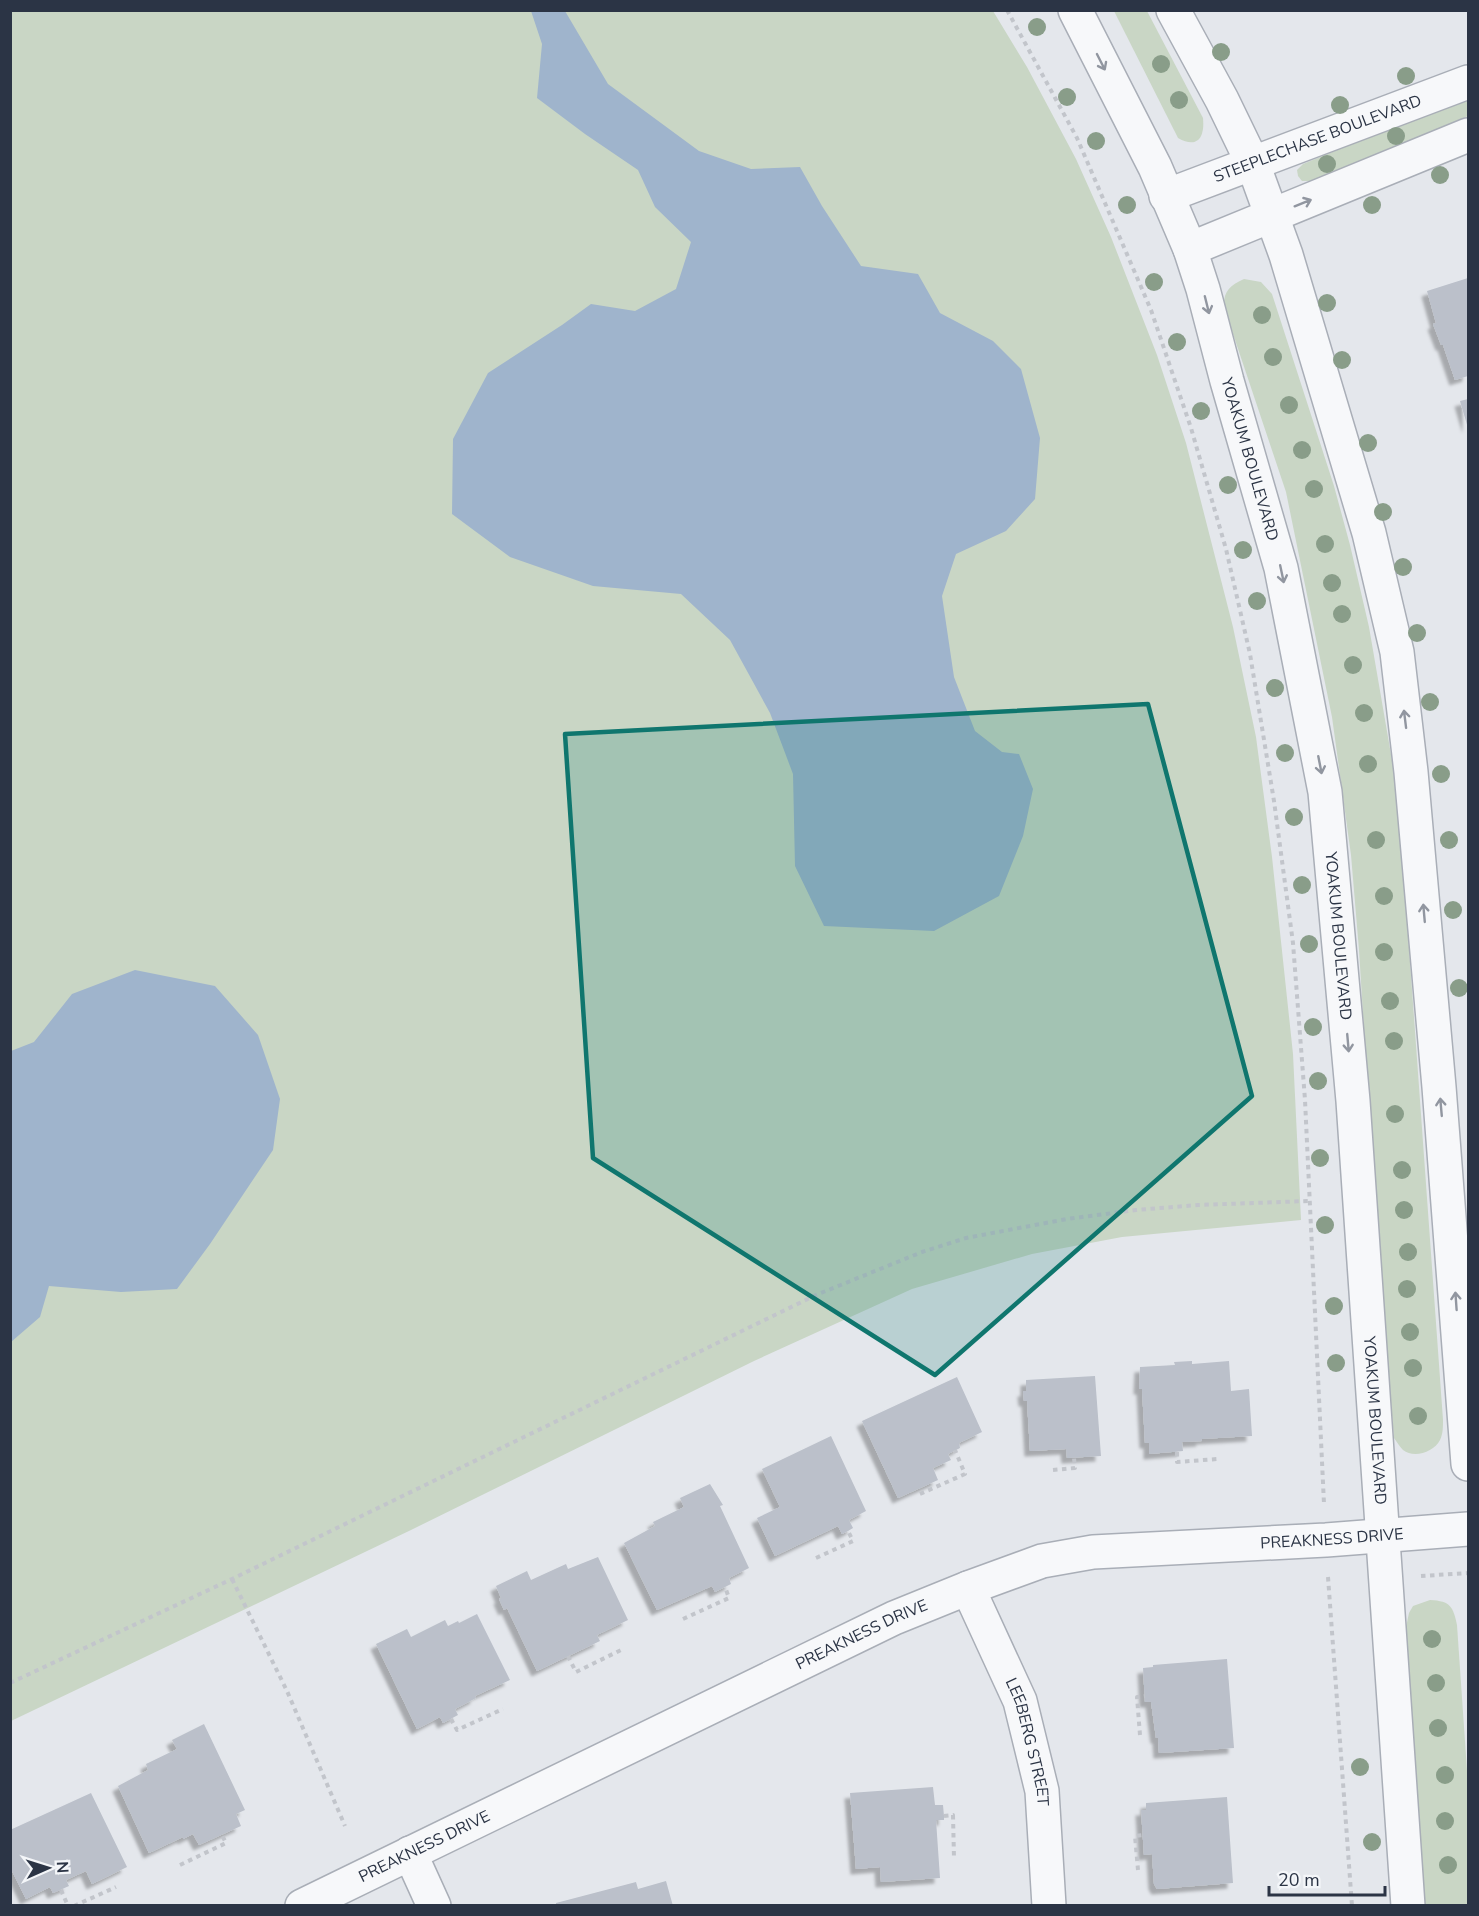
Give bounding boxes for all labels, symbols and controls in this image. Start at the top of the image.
one-way arrow [1096,53,1108,71]
street label: STEEPLECHASE BOULEVARD [1210,89,1425,188]
one-way arrow [1293,197,1311,208]
one-way arrow [1202,295,1214,314]
street label: YOAKUM BOULEVARD [1215,374,1284,544]
one-way arrow [1277,564,1288,583]
one-way arrow [1399,709,1410,729]
one-way arrow [1315,755,1326,774]
street label: YOAKUM BOULEVARD [1319,850,1357,1021]
one-way arrow [1418,903,1429,923]
one-way arrow [1343,1032,1354,1052]
one-way arrow [1435,1098,1446,1117]
one-way arrow [1450,1292,1461,1312]
street label: YOAKUM BOULEVARD [1358,1334,1392,1506]
street label: PREAKNESS DRIVE [1260,1523,1404,1554]
street label: PREAKNESS DRIVE [792,1594,931,1675]
street label: LEEBERG STREET [1000,1674,1054,1807]
street label: PREAKNESS DRIVE [355,1805,494,1888]
north arrow [18,1838,78,1898]
scale bar [1269,1859,1384,1897]
text: N [51,1861,73,1874]
text: 20 m [1278,1868,1320,1892]

